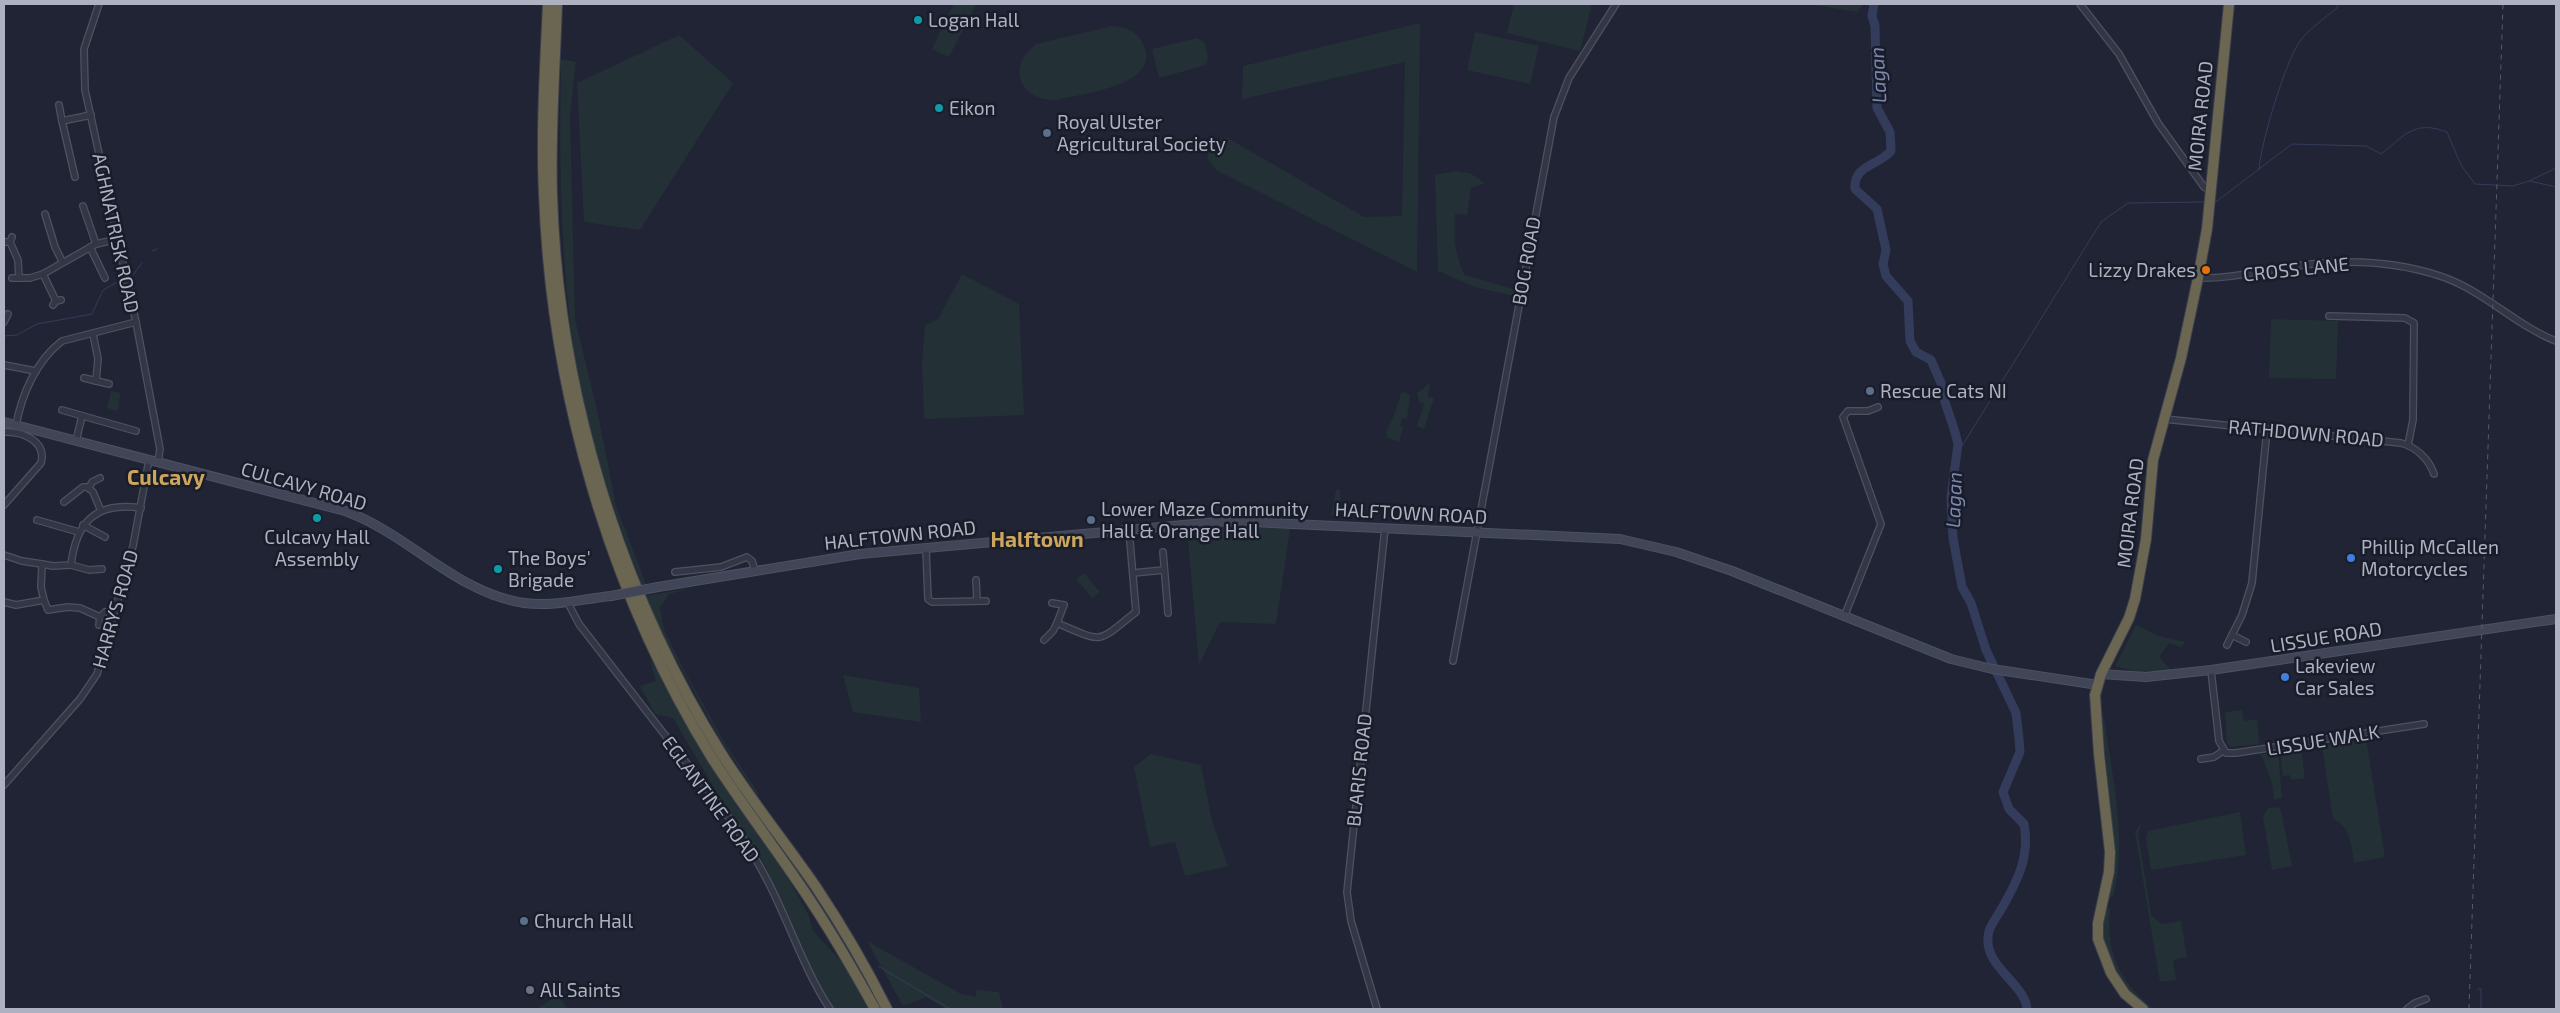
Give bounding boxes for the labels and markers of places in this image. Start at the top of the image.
place label: Logan Hall [928,8,1020,31]
marker: Logan Hall [912,14,924,26]
place label: Eikon [949,96,996,119]
marker: Eikon [933,102,945,114]
place label: Royal Ulster Agricultural Society [1057,110,1226,155]
marker: Royal Ulster Agricultural Society [1041,127,1053,139]
place label: Lizzy Drakes [2088,258,2196,281]
marker: Lizzy Drakes [2200,264,2212,276]
place label: Rescue Cats NI [1880,379,2007,402]
marker: Rescue Cats NI [1864,385,1876,397]
place label: Lower Maze Community Hall & Orange Hall [1101,497,1309,542]
marker: Culcavy Hall Assembly [311,512,323,524]
marker: Lower Maze Community Hall & Orange Hall [1085,514,1097,526]
place label: Culcavy Hall Assembly [264,525,370,570]
place label: Phillip McCallen Motorcycles [2361,535,2499,580]
place label: The Boys' Brigade [508,546,591,591]
marker: Phillip McCallen Motorcycles [2345,552,2357,564]
marker: The Boys' Brigade [492,563,504,575]
place label: Lakeview Car Sales [2295,654,2376,699]
marker: Lakeview Car Sales [2279,671,2291,683]
place label: Church Hall [534,909,633,932]
marker: Church Hall [518,915,530,927]
place label: All Saints [540,978,621,1001]
marker: All Saints [524,984,536,996]

